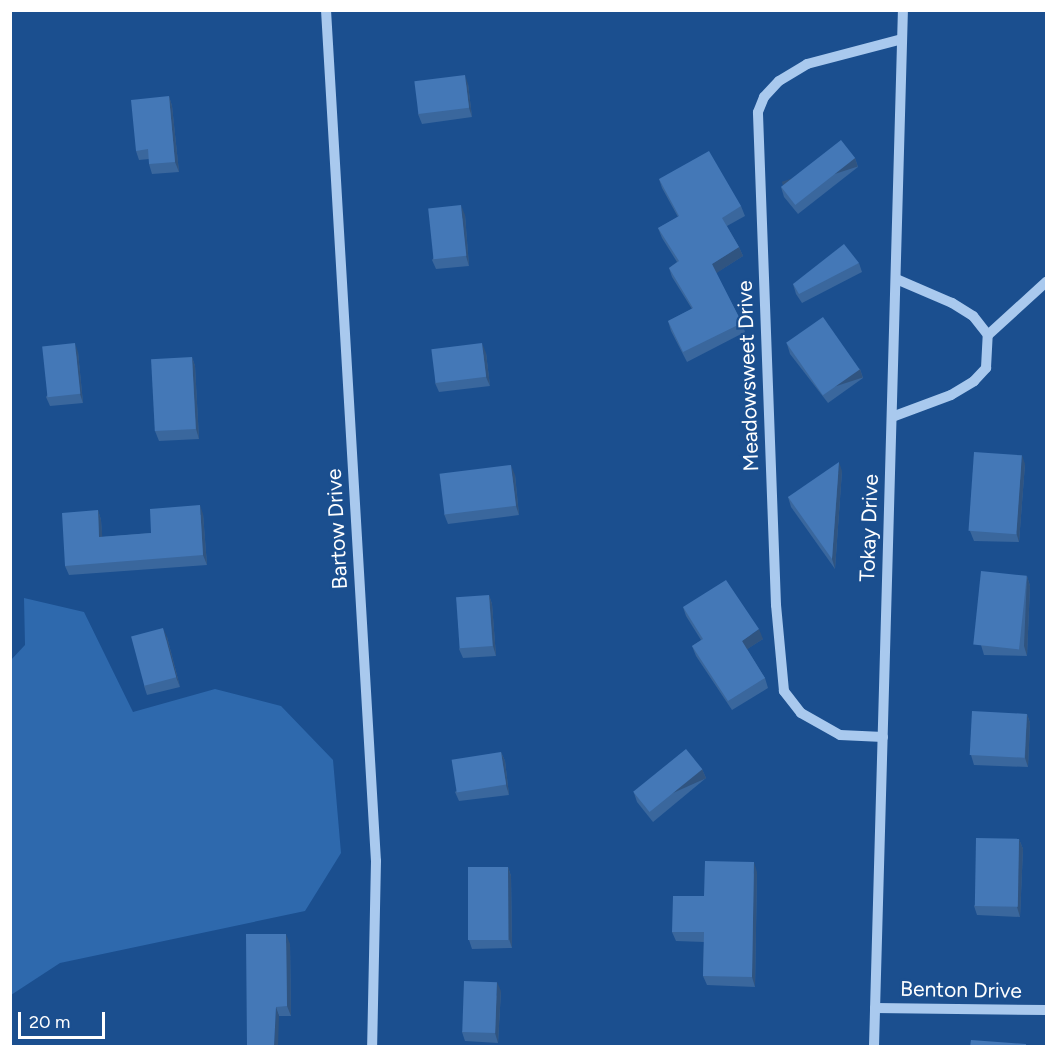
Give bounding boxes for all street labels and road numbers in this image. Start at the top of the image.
street label: Meadowsweet Drive [732,280,764,472]
street label: Bartow Drive [321,468,353,590]
street label: Tokay Drive [855,474,883,582]
street label: Benton Drive [900,976,1022,1004]

